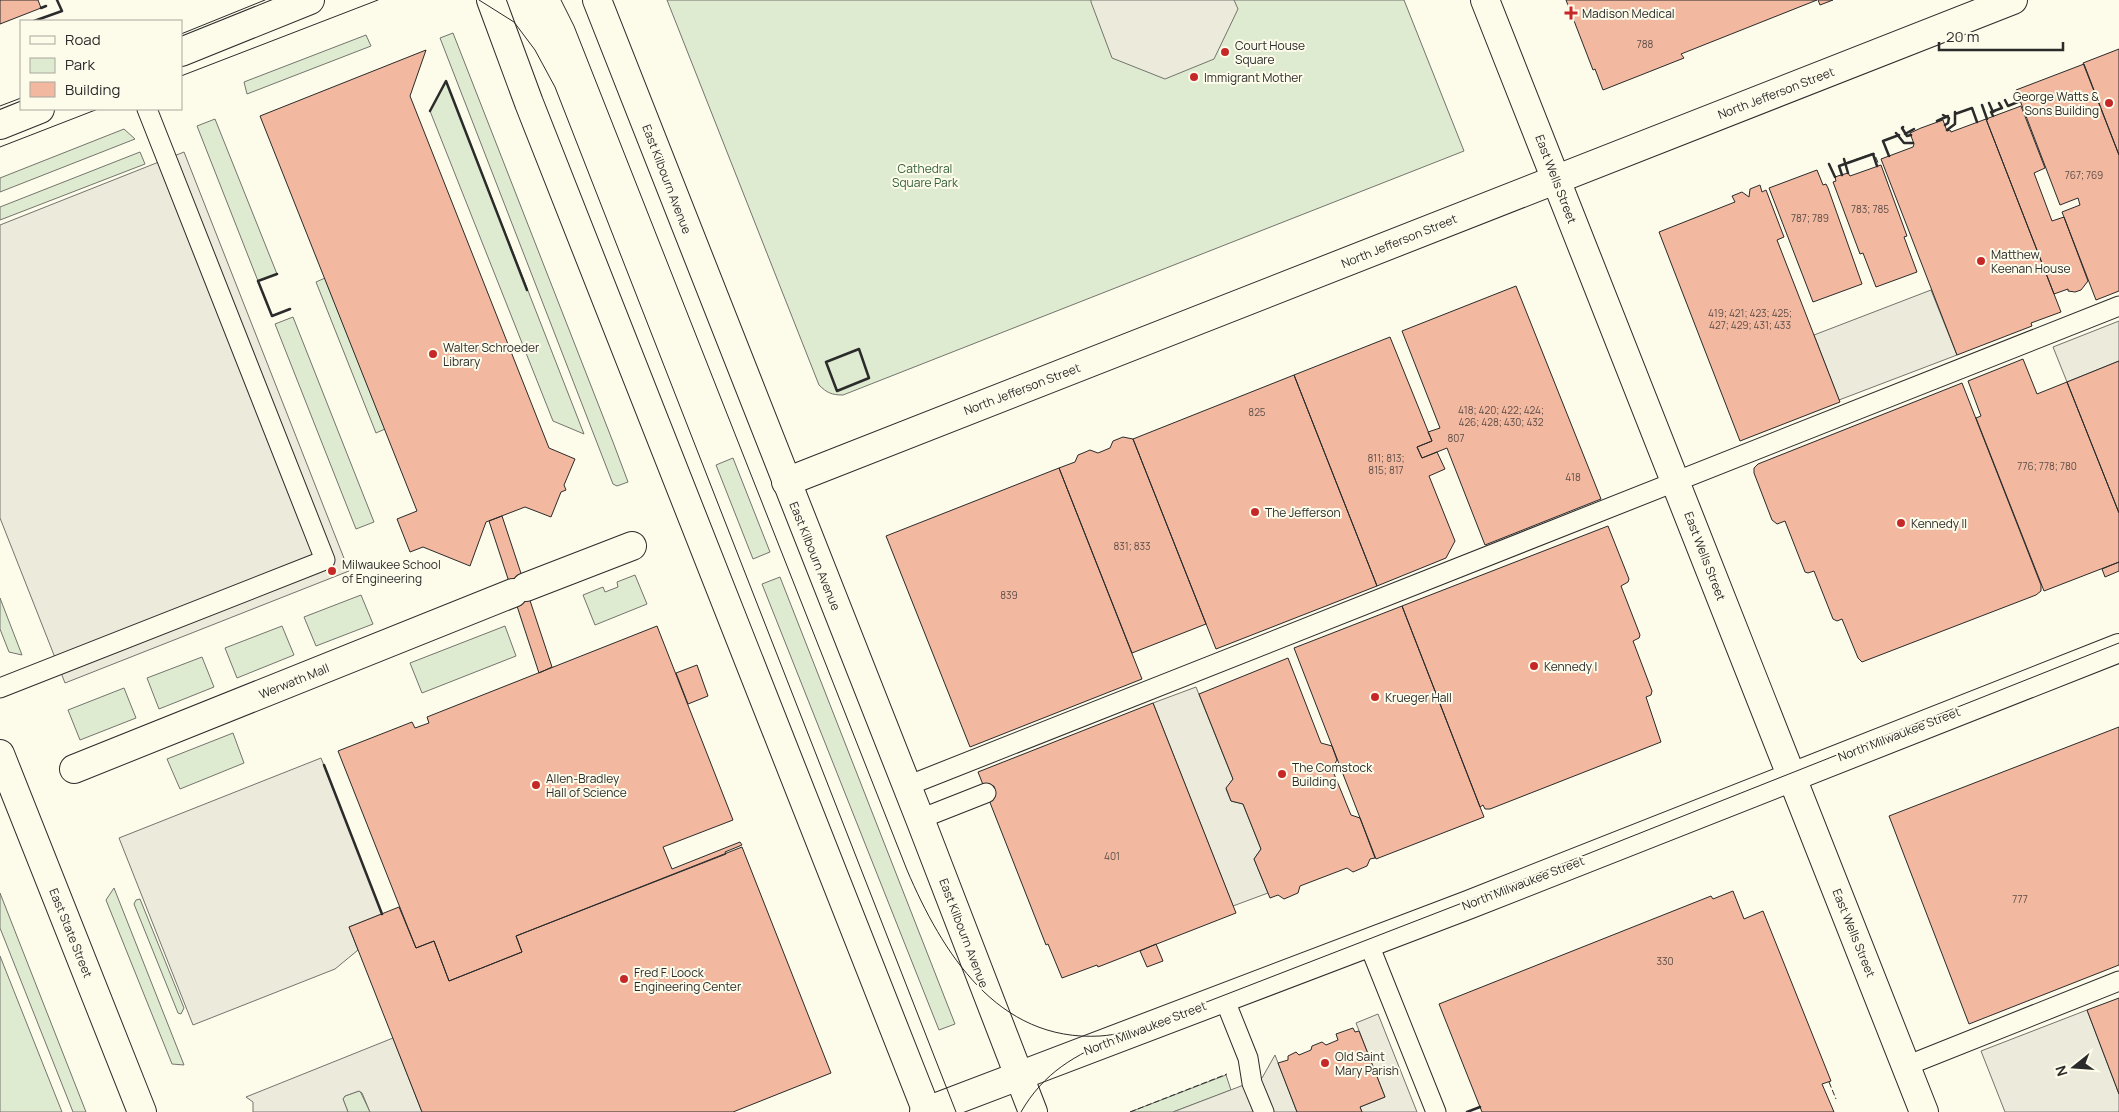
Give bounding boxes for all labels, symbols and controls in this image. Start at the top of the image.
place label: Madison Medical [1582,5,1675,22]
marker: Madison Medical [1564,6,1578,20]
legend [20,20,182,110]
scale bar [1939,20,2063,52]
text: 20 m [1946,26,1979,47]
text: Road [65,29,101,50]
place label: Court House Square [1235,37,1305,68]
house number: 788 [1637,37,1654,51]
marker: Court House Square [1219,46,1231,58]
text: Park [65,54,95,75]
street label: North Jefferson Street [1715,63,1837,123]
place label: Immigrant Mother [1204,69,1303,86]
marker: Immigrant Mother [1188,71,1200,83]
text: Building [65,79,120,100]
place label: George Watts & Sons Building [2013,88,2099,119]
marker: George Watts & Sons Building [2103,97,2115,109]
street label: East Kilbourn Avenue [638,122,696,236]
street label: East Wells Street [1531,132,1581,226]
park label: Cathedral Square Park [892,160,959,191]
house number: 767; 769 [2065,168,2103,182]
house number: 783; 785 [1851,202,1889,216]
street label: North Jefferson Street [1339,210,1460,272]
house number: 787; 789 [1791,211,1829,225]
place label: Matthew Keenan House [1991,246,2071,277]
marker: Matthew Keenan House [1975,255,1987,267]
house number: 419; 421; 423; 425; 427; 429; 431; 433 [1708,306,1792,332]
place label: Walter Schroeder Library [443,339,540,370]
marker: Walter Schroeder Library [427,348,439,360]
street label: North Jefferson Street [961,359,1083,419]
house number: 418; 420; 422; 424; 426; 428; 430; 432 [1458,403,1544,429]
house number: 825 [1248,405,1266,419]
house number: 807 [1448,431,1464,445]
house number: 811; 813; 815; 817 [1368,451,1404,477]
house number: 776; 778; 780 [2017,459,2077,473]
house number: 418 [1565,470,1581,484]
street label: East Kilbourn Avenue [785,499,845,613]
place label: The Jefferson [1265,504,1341,521]
marker: The Jefferson [1249,506,1261,518]
street label: East Wells Street [1680,509,1730,603]
place label: Kennedy II [1911,515,1967,532]
marker: Kennedy II [1895,517,1907,529]
house number: 831; 833 [1113,539,1151,553]
place label: Milwaukee School of Engineering [342,556,441,587]
marker: Milwaukee School of Engineering [326,565,338,577]
house number: 839 [1000,588,1018,602]
place label: Kennedy I [1544,658,1597,675]
street label: Werwath Mall [256,659,332,703]
marker: Kennedy I [1528,660,1540,672]
place label: Krueger Hall [1385,689,1452,706]
marker: Krueger Hall [1369,691,1381,703]
street label: North Milwaukee Street [1835,703,1963,765]
place label: The Comstock Building [1292,759,1373,790]
marker: The Comstock Building [1276,768,1288,780]
place label: Allen-Bradley Hall of Science [546,770,627,801]
marker: Allen-Bradley Hall of Science [530,779,542,791]
house number: 401 [1104,849,1120,863]
street label: North Milwaukee Street [1459,852,1587,914]
street label: East Kilbourn Avenue [935,876,993,990]
street label: East State Street [45,886,97,980]
street label: East Wells Street [1828,886,1880,980]
house number: 777 [2012,892,2028,906]
house number: 330 [1656,954,1674,968]
place label: Fred F. Loock Engineering Center [634,964,742,995]
marker: Fred F. Loock Engineering Center [618,973,630,985]
street label: North Milwaukee Street [1081,997,1209,1059]
north arrow [2049,1042,2099,1092]
place label: Old Saint Mary Parish [1335,1048,1399,1079]
marker: Old Saint Mary Parish [1319,1057,1331,1069]
text: N [2051,1063,2072,1079]

